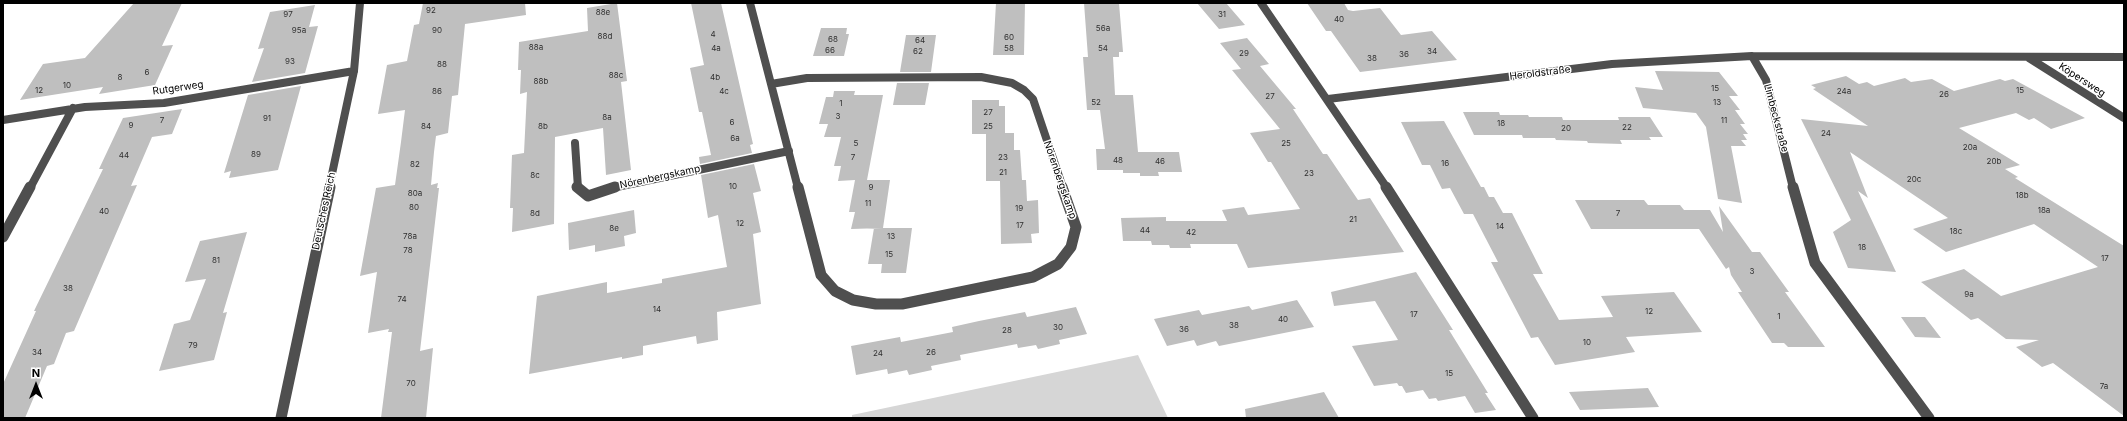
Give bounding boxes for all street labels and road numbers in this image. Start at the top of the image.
street label: Köpersweg [2056,60,2108,100]
street label: Heroldstraße [1509,63,1571,83]
street label: Rutgerweg [152,78,204,98]
street label: Limbeckstraße [1761,83,1791,153]
street label: Nörenbergskamp [1041,139,1079,221]
street label: Nörenbergskamp [619,163,701,191]
street label: Deutsches Reich [310,171,338,251]

